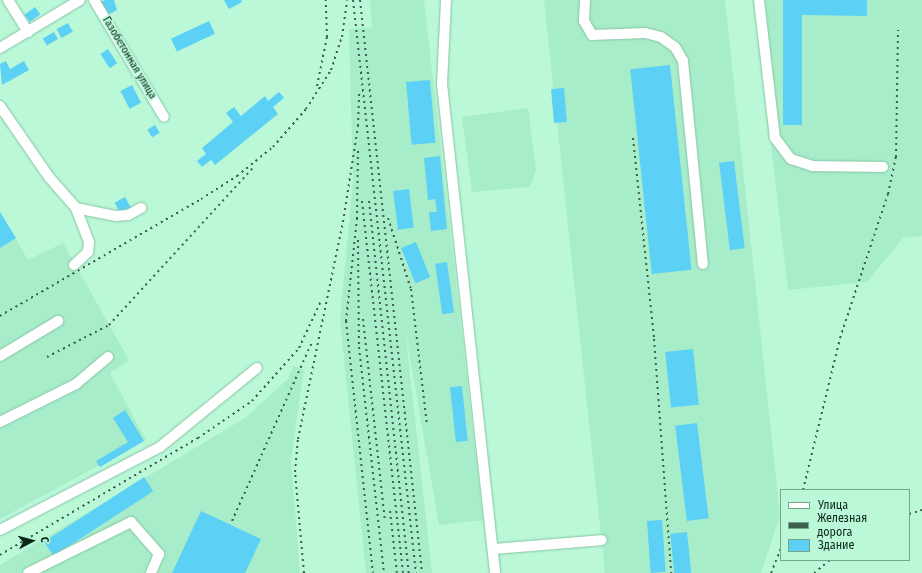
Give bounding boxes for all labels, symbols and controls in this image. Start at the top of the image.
street label: Газобетонная улица [99,15,159,101]
legend [780,489,910,561]
text: Улица [818,498,848,512]
text: Железная дорога [817,511,867,539]
north arrow [12,521,52,561]
text: С [38,536,51,543]
text: Здание [818,538,854,552]

